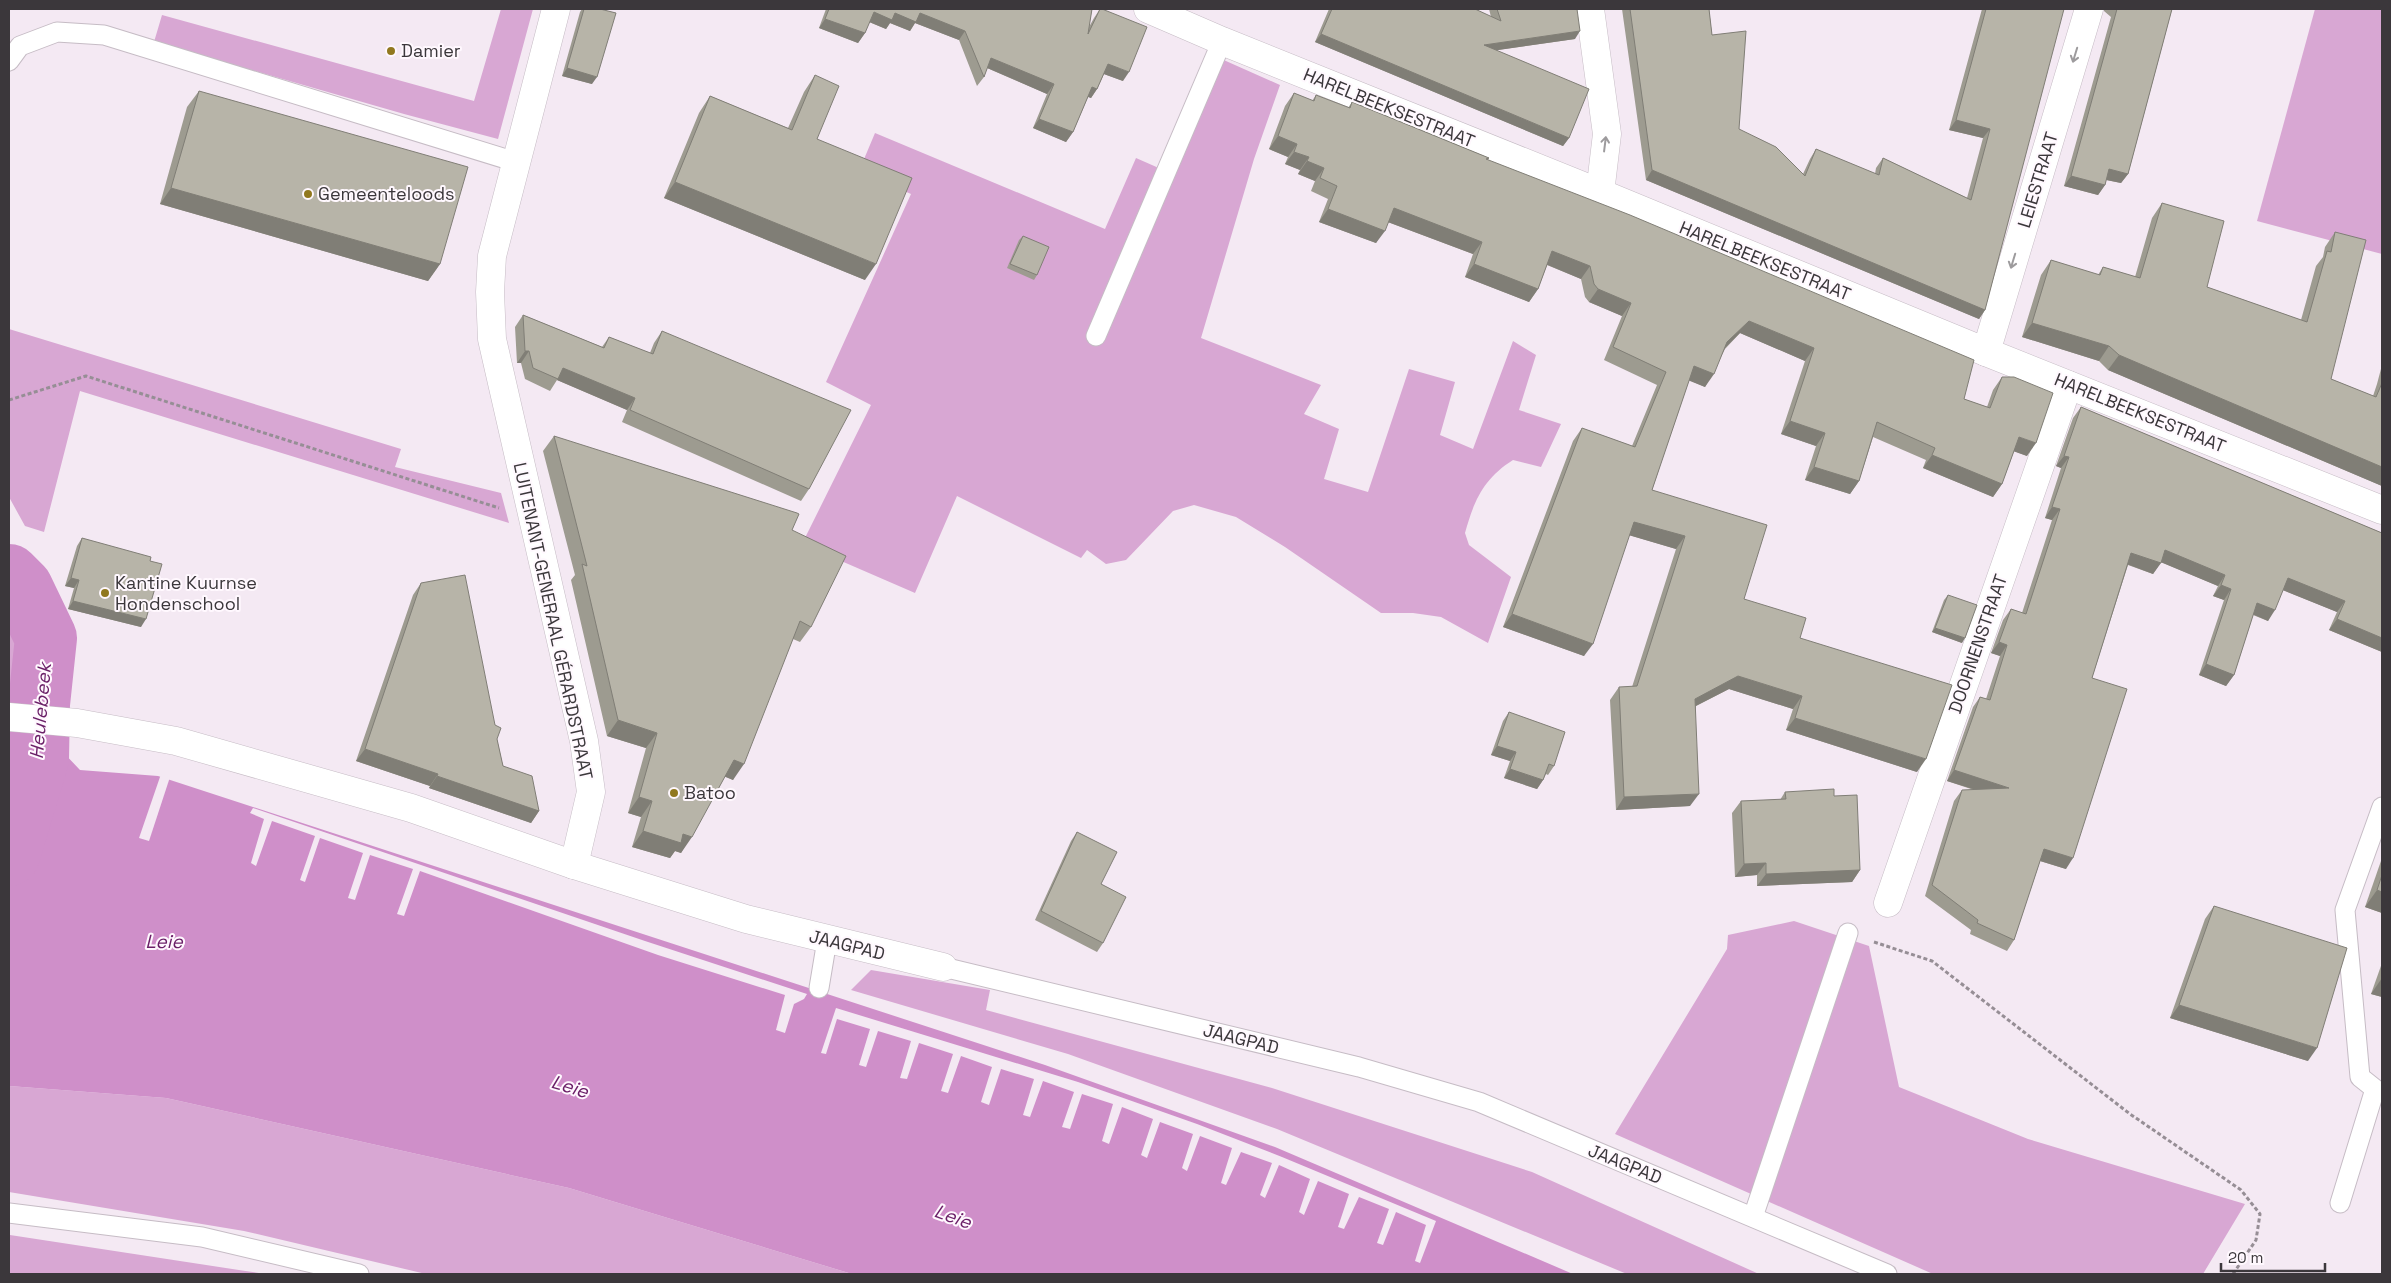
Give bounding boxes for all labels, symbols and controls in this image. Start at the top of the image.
place label: Damier [401,39,461,62]
marker: Damier [385,45,397,57]
one-way arrow [2070,47,2080,63]
street label: HARELBEEKSESTRAAT [1300,63,1479,153]
street label: LEIESTRAAT [2012,129,2063,230]
one-way arrow [1600,136,1610,152]
place label: Gemeenteloods [318,182,454,205]
marker: Gemeenteloods [302,188,314,200]
street label: HARELBEEKSESTRAAT [1676,216,1855,306]
one-way arrow [2008,253,2018,269]
street label: HARELBEEKSESTRAAT [2051,368,2230,458]
street label: LUITENANT-GENERAAL GÉRARDSTRAAT [509,460,598,782]
place label: Kantine Kuurnse Hondenschool [115,571,257,615]
street label: DOORNENSTRAAT [1943,571,2012,716]
marker: Kantine Kuurnse Hondenschool [99,587,111,599]
water label: Heulebeek [24,659,57,760]
place label: Batoo [684,781,736,804]
marker: Batoo [668,787,680,799]
street label: JAAGPAD [807,924,888,965]
water label: Leie [145,929,183,954]
street label: JAAGPAD [1201,1018,1282,1059]
water label: Leie [548,1069,592,1104]
street label: JAAGPAD [1585,1138,1665,1189]
water label: Leie [931,1198,975,1235]
scale bar [2221,1240,2325,1272]
text: 20 m [2228,1248,2263,1267]

